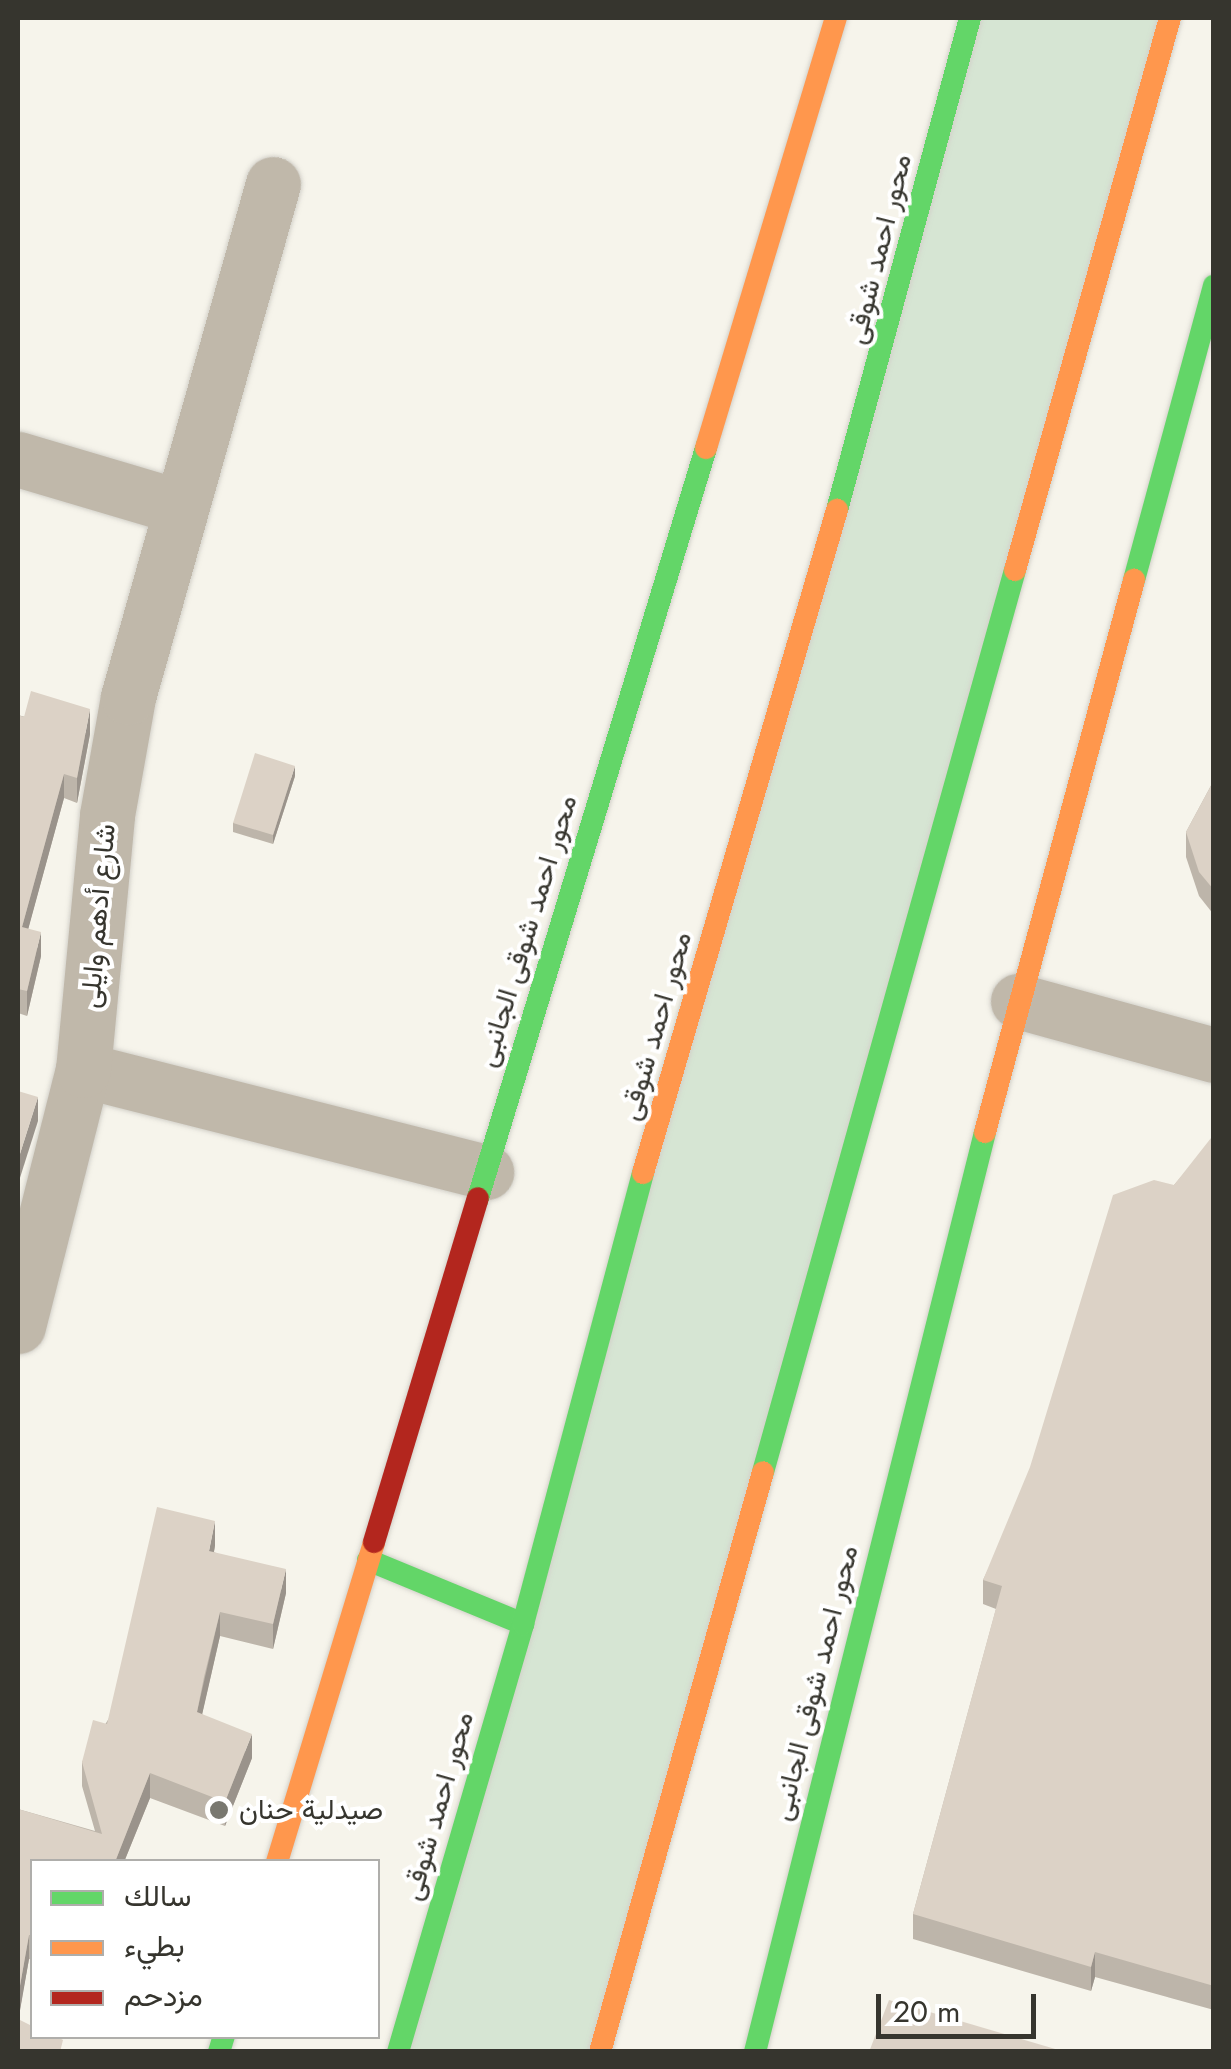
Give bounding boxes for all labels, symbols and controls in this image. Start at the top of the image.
street label: محور احمد شوقى [839,151,919,347]
street label: محور احمد شوقى الجانبى [470,791,584,1071]
street label: شارع أدهم وايلى [73,822,123,1010]
street label: محور احمد شوقى [613,928,699,1124]
street label: محور احمد شوقى الجانبى [765,1542,865,1824]
street label: محور احمد شوقى [395,1708,481,1904]
place label: صيدلية حنان [239,1793,383,1827]
marker: صيدلية حنان [208,1799,230,1821]
legend [30,1859,380,2039]
text: سالك [124,1874,191,1917]
text: بطيء [124,1924,185,1967]
text: مزدحم [124,1974,203,2017]
scale bar [881,1974,1041,2036]
text: 20 m [893,1990,960,2033]

